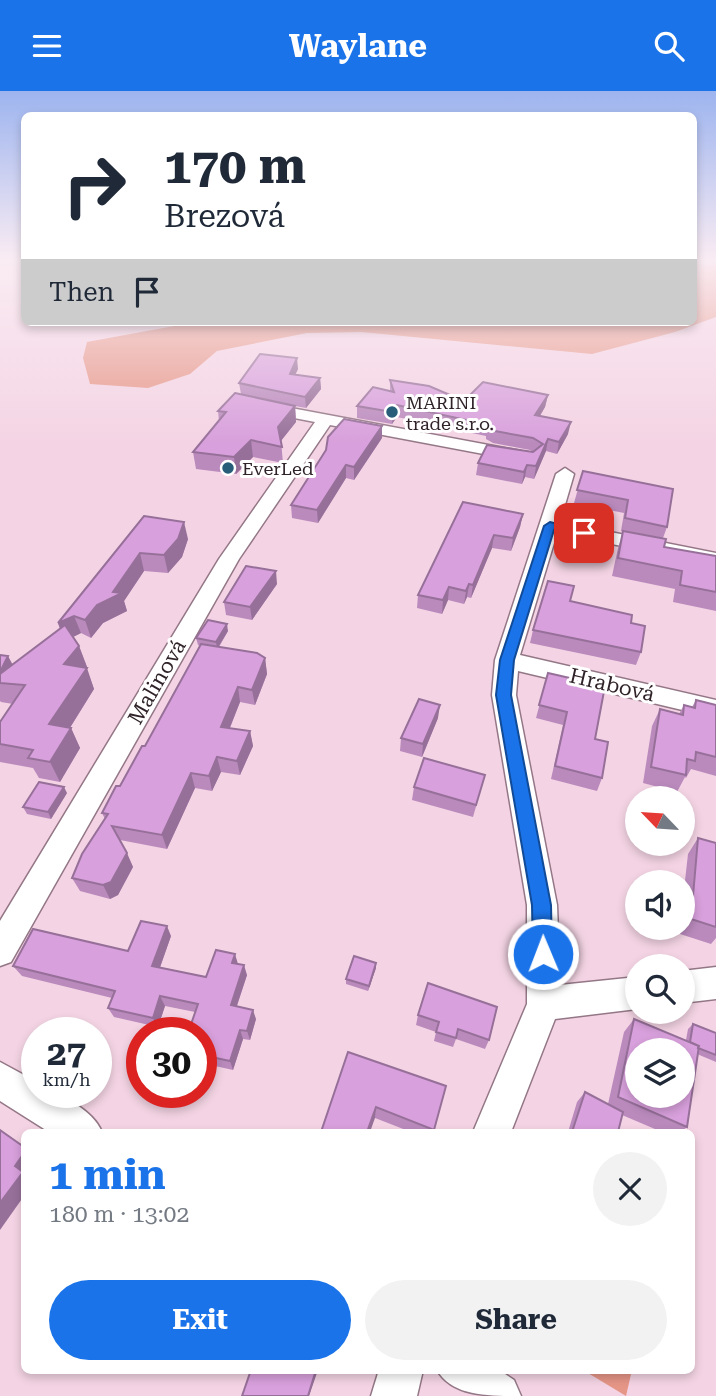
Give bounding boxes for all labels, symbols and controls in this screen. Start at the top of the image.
icon: menu [28,27,66,65]
text: Waylane [289,27,427,65]
icon: search [650,27,688,65]
text: 170 m [164,138,306,195]
icon: right [49,140,140,231]
text: Brezová [164,197,285,235]
icon: arrive [128,273,166,311]
text: Then [49,277,114,307]
place label: MARINI trade s.r.o. [406,392,494,434]
marker: MARINI trade s.r.o. [384,404,400,420]
place label: EverLed [242,458,314,479]
marker: EverLed [220,460,236,476]
pin [554,503,614,563]
icon: arrive [565,514,603,552]
street label: Malinová [123,635,191,728]
street label: Hrabová [567,664,657,707]
north arrow [625,786,695,856]
map controls [625,786,695,1108]
button: sound [625,870,695,940]
position arrow [506,917,580,991]
button: search [625,954,695,1024]
speed limit sign: 30 [126,1017,217,1108]
text: 27 [47,1033,86,1074]
button: layers [625,1038,695,1108]
text: km/h [42,1069,91,1090]
text: 1 min [49,1150,166,1199]
button: close [593,1152,667,1226]
text: 180 m · 13:02 [49,1201,189,1228]
button: Exit [49,1280,351,1360]
button: Share [365,1280,667,1360]

